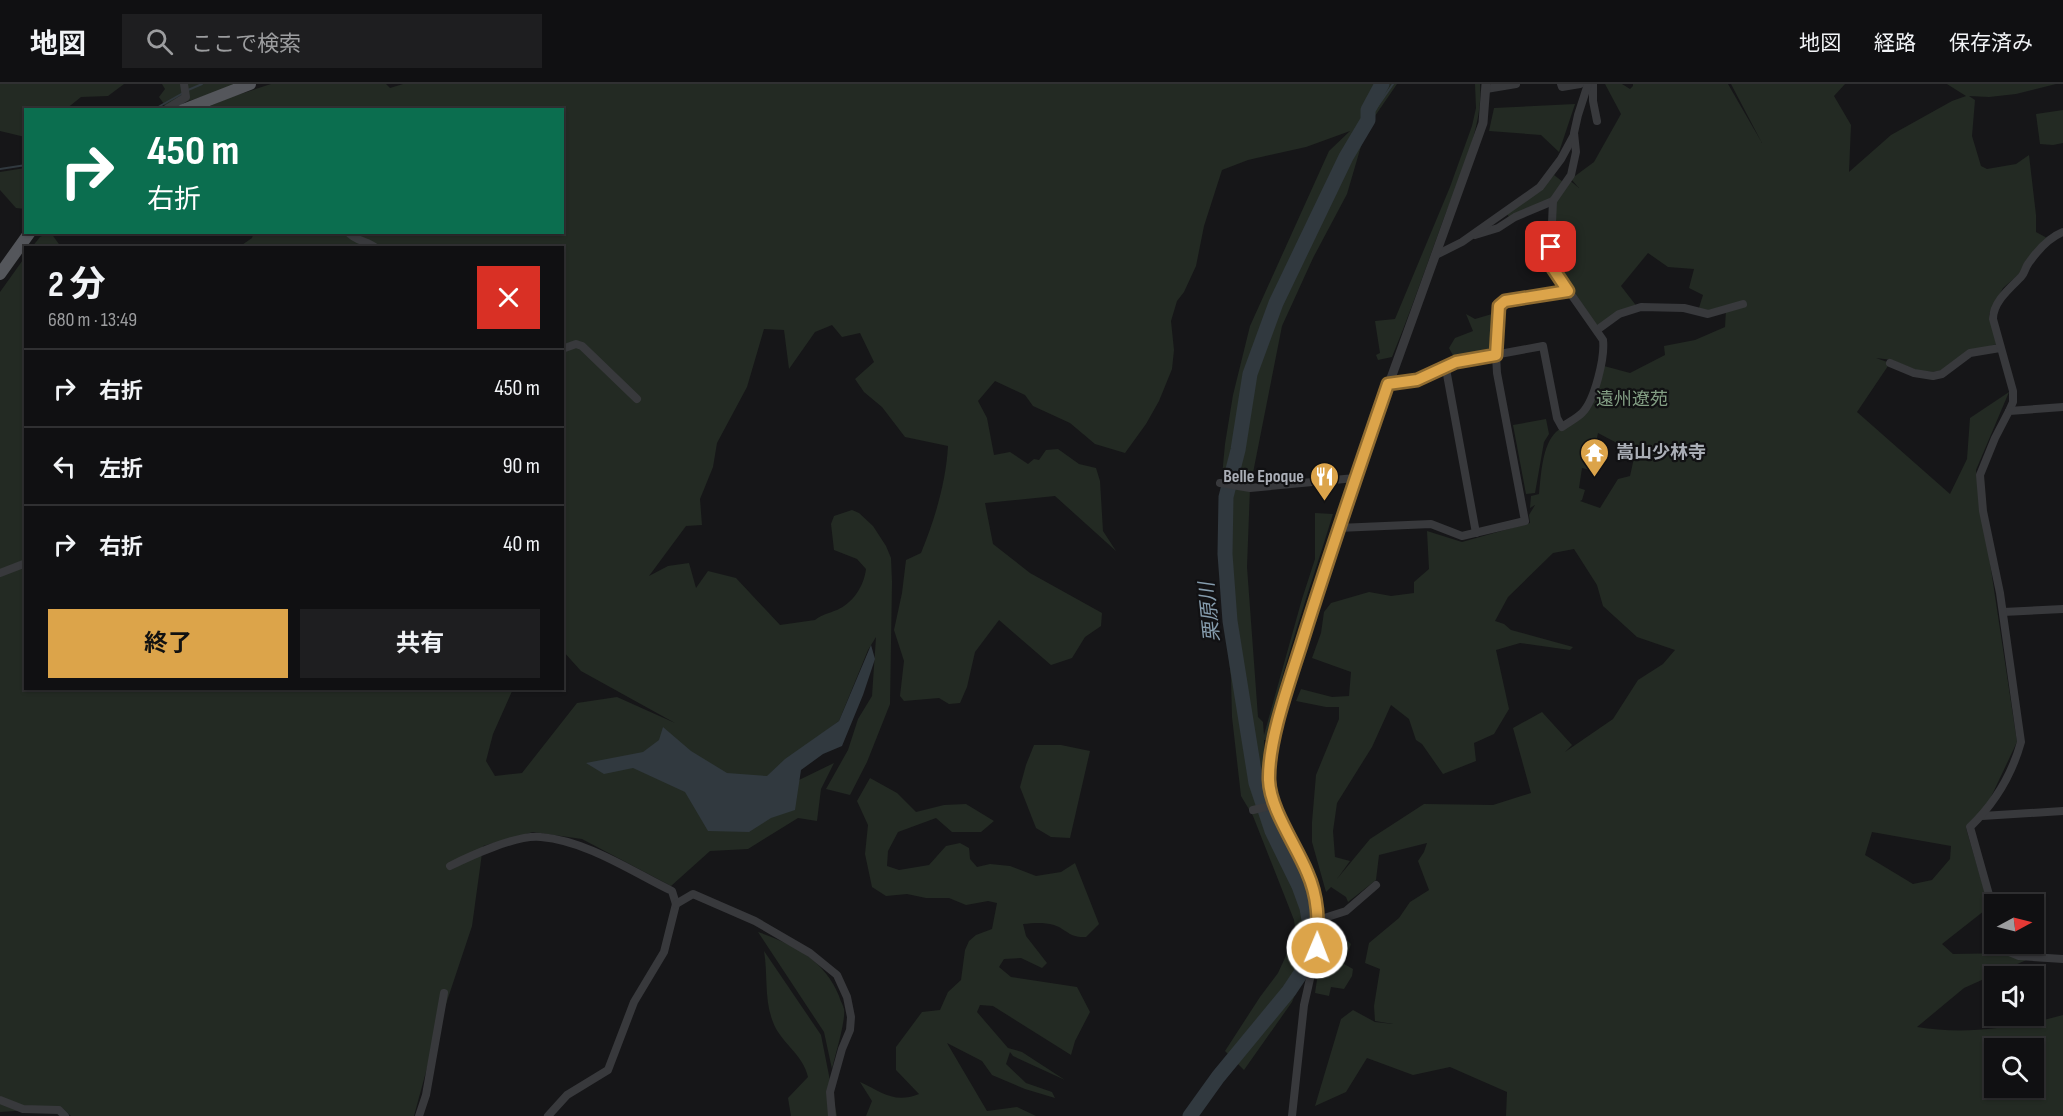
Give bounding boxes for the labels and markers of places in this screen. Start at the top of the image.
pin [1525,221,1576,272]
temple icon: 嵩山少林寺 [1579,436,1611,478]
place label: 嵩山少林寺 [1616,442,1706,463]
restaurant icon: Belle Epoque [1309,460,1341,502]
place label: Belle Epoque [1223,466,1304,487]

